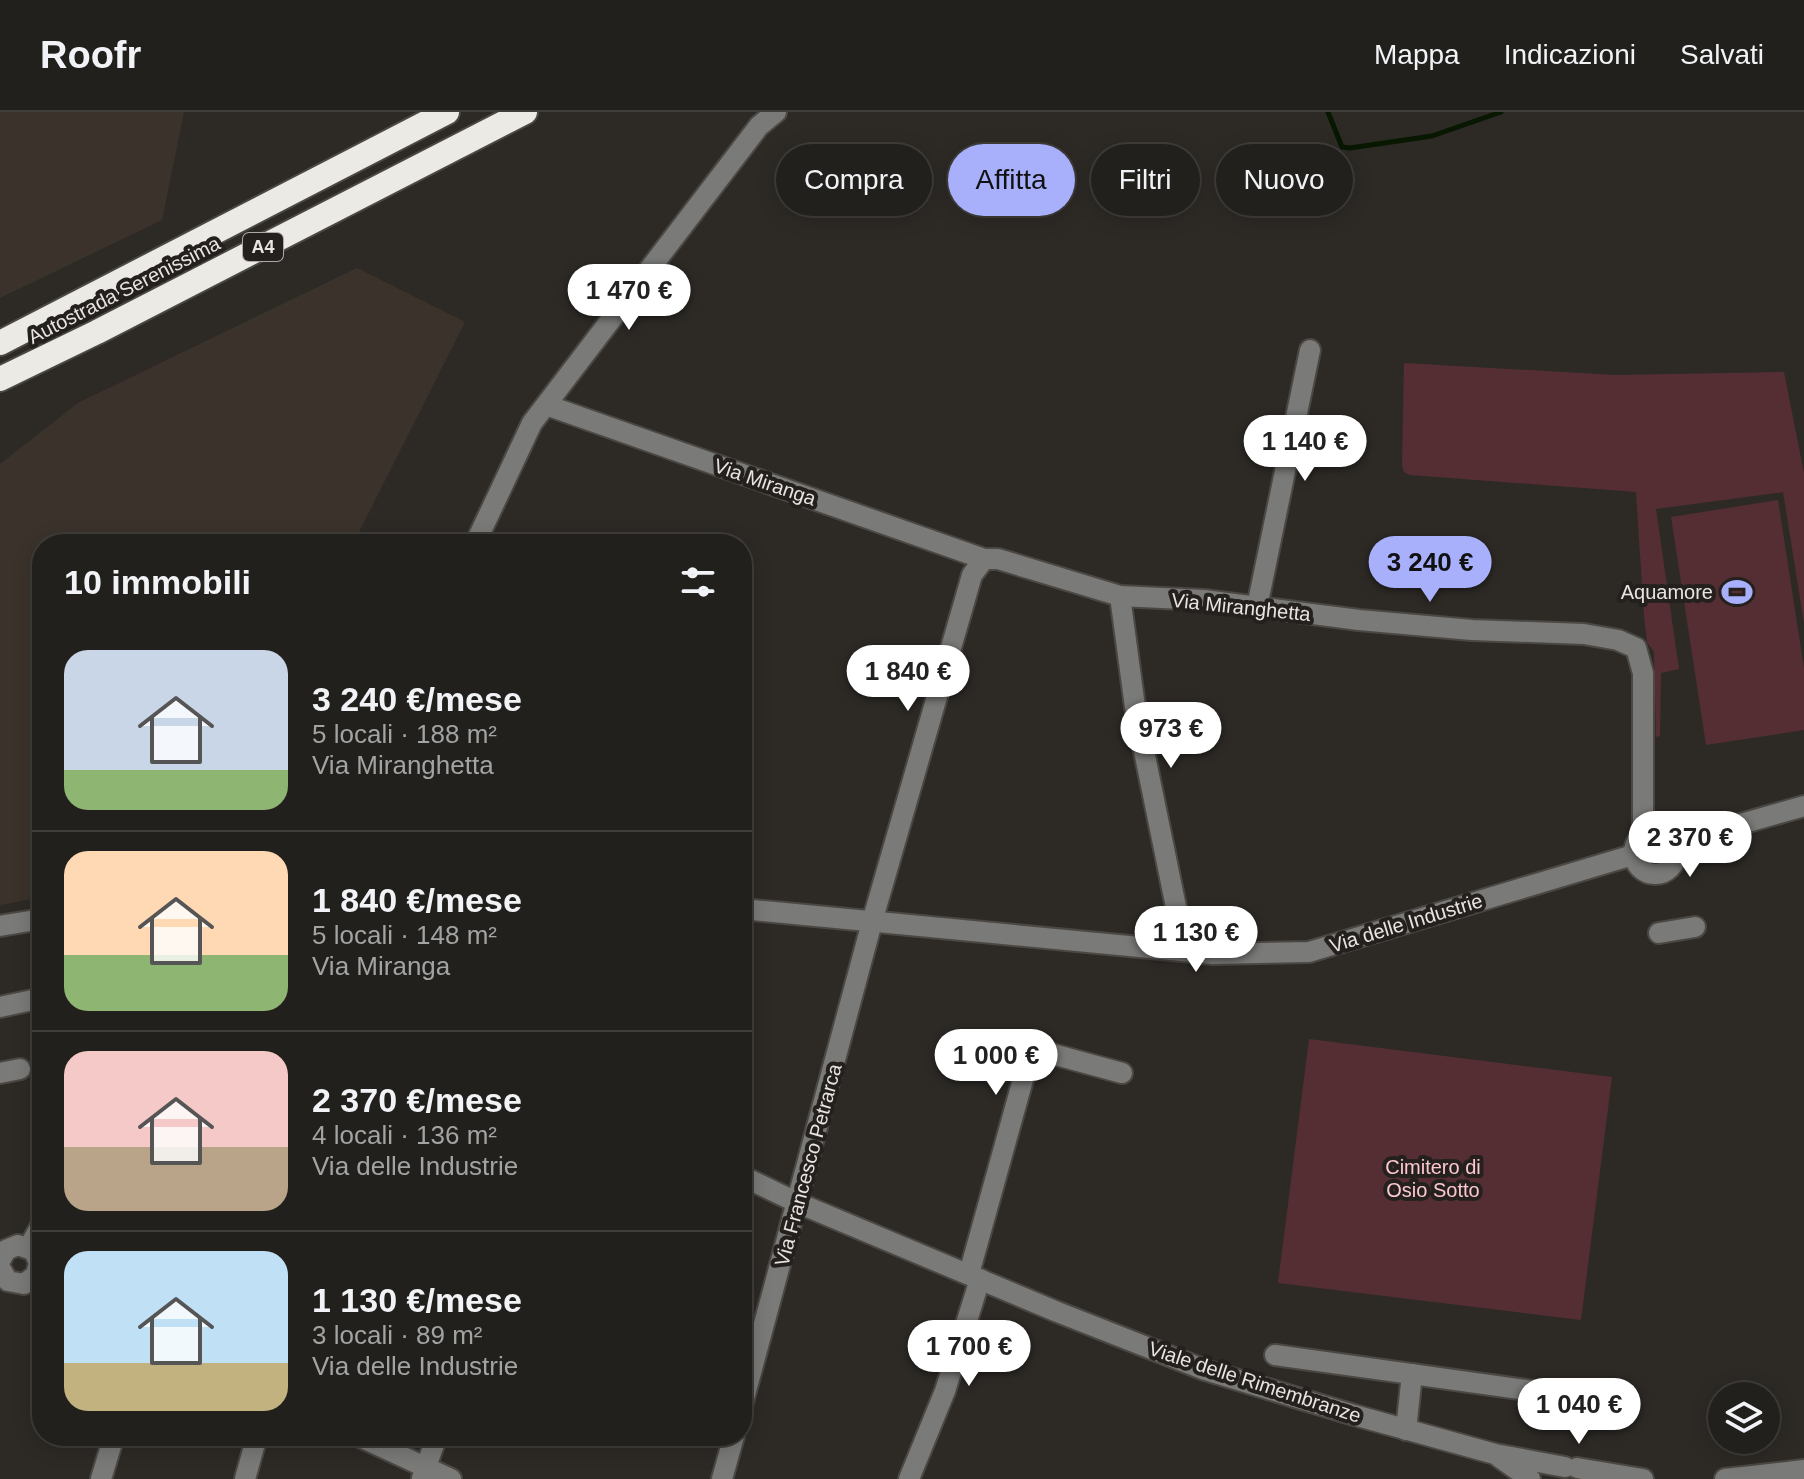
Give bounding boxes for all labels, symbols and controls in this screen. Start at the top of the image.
text: Roofr [40,34,141,76]
text: Mappa [1374,39,1460,70]
text: Indicazioni [1504,39,1636,70]
text: Salvati [1680,39,1764,70]
chip: Compra [776,144,932,216]
chip: Affitta [948,144,1075,216]
chip: Filtri [1091,144,1200,216]
chip: Nuovo [1216,144,1353,216]
street label: Autostrada Serenissima [24,232,224,348]
road number: A4 [243,233,283,261]
pin: 1 470 € [555,264,703,332]
text: 1 470 € [586,275,672,305]
pin: 1 140 € [1231,415,1379,483]
text: 1 140 € [1262,426,1348,456]
street label: Via Miranga [711,454,820,510]
pin: 3 240 € [1356,536,1504,604]
text: 3 240 € [1387,547,1473,577]
icon: filters [676,560,720,604]
text: 10 immobili [64,563,251,601]
sports icon: Aquamore [1720,575,1754,609]
place label: Aquamore [1621,581,1713,603]
street label: Via Miranghetta [1170,589,1312,625]
pin: 1 840 € [834,645,982,713]
text: 1 840 € [865,656,951,686]
text: 3 240 €/mese [312,680,522,718]
icon: home [128,682,224,778]
pin: 973 € [1115,702,1227,770]
text: 973 € [1138,713,1204,743]
text: 5 locali · 188 m² [312,719,497,749]
text: Via Miranghetta [312,750,494,780]
pin: 2 370 € [1616,811,1764,879]
text: 2 370 € [1647,822,1733,852]
text: 1 840 €/mese [312,881,522,919]
icon: home [128,883,224,979]
street label: Via delle Industrie [1327,889,1485,957]
pin: 1 130 € [1122,906,1270,974]
text: 1 130 € [1153,917,1239,947]
text: 5 locali · 148 m² [312,920,497,950]
text: Via Miranga [312,951,450,981]
pin: 1 000 € [922,1029,1070,1097]
text: 1 000 € [953,1040,1039,1070]
street label: Via Francesco Petrarca [770,1061,846,1269]
text: 2 370 €/mese [312,1081,522,1119]
icon: home [128,1083,224,1179]
text: 4 locali · 136 m² [312,1120,497,1150]
text: Via delle Industrie [312,1151,518,1181]
park label: Cimitero di Osio Sotto [1385,1156,1481,1201]
text: 1 130 €/mese [312,1281,522,1319]
icon: home [128,1283,224,1379]
text: 3 locali · 89 m² [312,1320,483,1350]
pin: 1 700 € [895,1320,1043,1388]
text: 1 700 € [926,1331,1012,1361]
street label: Viale delle Rimembranze [1146,1337,1364,1427]
text: Via delle Industrie [312,1351,518,1381]
pin: 1 040 € [1505,1378,1653,1446]
map controls [1708,1382,1780,1454]
button: layers [1708,1382,1780,1454]
text: 1 040 € [1536,1389,1622,1419]

